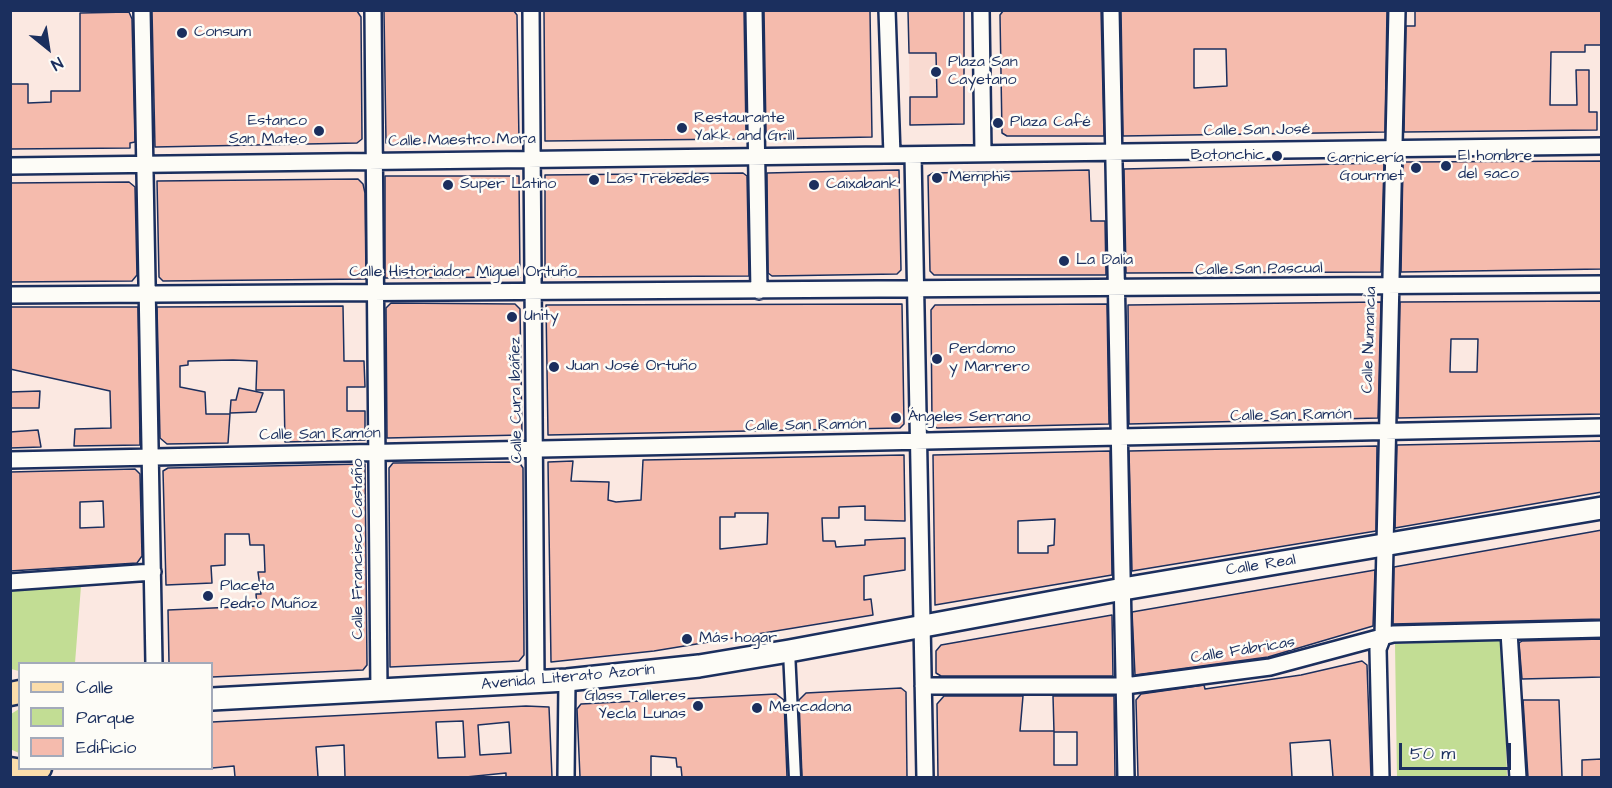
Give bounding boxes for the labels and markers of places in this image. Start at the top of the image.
place label: Consum [194,23,251,43]
marker: Consum [175,26,189,40]
place label: Plaza San Cayetano [948,53,1018,91]
marker: Plaza San Cayetano [929,65,943,79]
place label: Restaurante Yakk and Grill [694,109,795,147]
place label: Estanco San Mateo [229,112,307,150]
place label: Plaza Café [1010,113,1091,133]
marker: Plaza Café [991,116,1005,130]
marker: Restaurante Yakk and Grill [675,121,689,135]
marker: Estanco San Mateo [312,124,326,138]
place label: Botonchic [1191,146,1265,166]
place label: El hombre del saco [1458,147,1532,185]
marker: Botonchic [1270,149,1284,163]
place label: Carnicería Gourmet [1327,149,1404,187]
marker: El hombre del saco [1439,159,1453,173]
marker: Carnicería Gourmet [1409,161,1423,175]
place label: Memphis [949,168,1011,188]
place label: Las Trebedes [606,170,710,190]
marker: Memphis [930,171,944,185]
marker: Las Trebedes [587,173,601,187]
place label: Super Latino [460,175,556,195]
place label: Caixabank [826,175,899,195]
marker: Super Latino [441,178,455,192]
marker: Caixabank [807,178,821,192]
place label: La Dalia [1076,251,1133,271]
marker: La Dalia [1057,254,1071,268]
place label: Unity [524,307,559,327]
marker: Unity [505,310,519,324]
place label: Perdomo y Marrero [949,340,1030,378]
marker: Perdomo y Marrero [930,352,944,366]
place label: Juan José Ortuño [566,357,697,377]
marker: Juan José Ortuño [547,360,561,374]
place label: Ángeles Serrano [908,408,1030,428]
marker: Ángeles Serrano [889,411,903,425]
place label: Placeta Pedro Muñoz [220,577,318,615]
marker: Placeta Pedro Muñoz [201,589,215,603]
place label: Más hogar [699,629,777,649]
marker: Más hogar [680,632,694,646]
place label: Glass Talleres Yecla Lunas [584,687,686,725]
place label: Mercadona [769,698,851,718]
marker: Glass Talleres Yecla Lunas [691,699,705,713]
marker: Mercadona [750,701,764,715]

